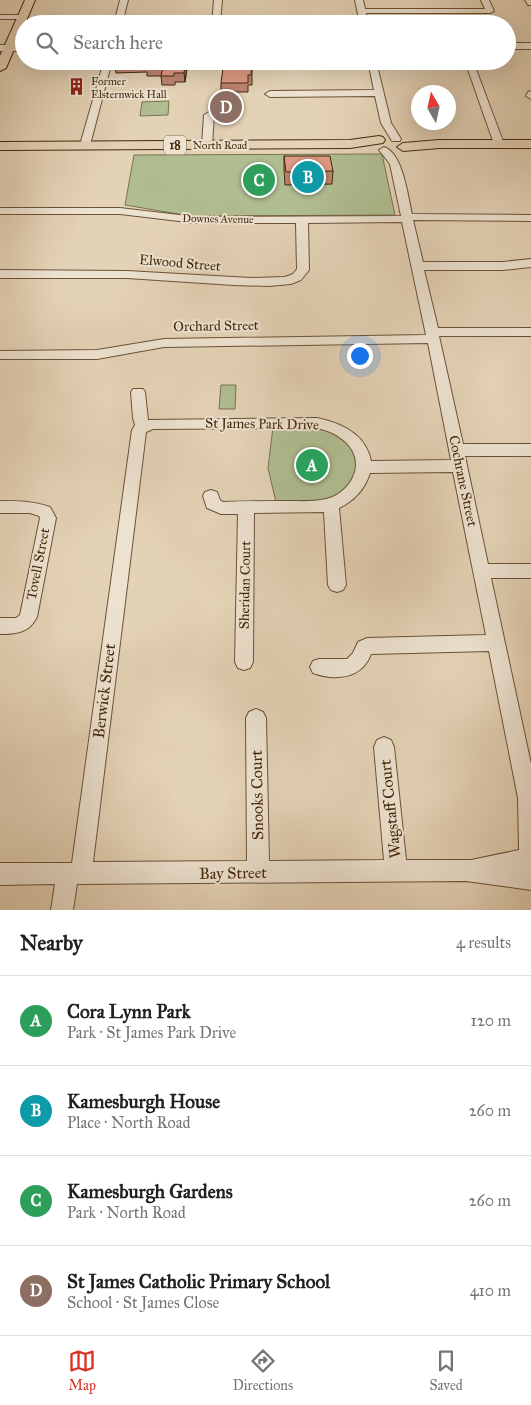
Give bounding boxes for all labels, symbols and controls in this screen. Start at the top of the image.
search box [15,15,516,70]
icon: search [33,29,61,57]
text: Search here [73,31,163,54]
place label: Former Elsternwick Hall [91,75,167,101]
building icon: Former Elsternwick Hall [67,77,87,97]
north arrow [411,85,456,130]
pin: D [210,88,242,126]
road number: 18 [164,136,186,154]
street label: North Road [193,139,248,152]
pin: B [292,158,324,196]
pin: C [243,161,275,199]
street label: Downes Avenue [182,212,254,226]
street label: Elwood Street [138,251,222,275]
street label: Orchard Street [173,317,259,335]
your location [347,343,373,369]
street label: St James Park Drive [205,415,319,434]
street label: Cochrane Street [445,434,481,528]
pin: A [296,446,328,484]
street label: Tovell Street [23,526,53,602]
street label: Sheridan Court [236,541,254,629]
street label: Berwick Street [89,642,119,740]
street label: Snooks Court [247,749,267,840]
street label: Wagstaff Court [375,758,406,859]
street label: Bay Street [199,863,267,883]
text: Nearby [20,930,83,956]
text: 4 results [456,933,511,952]
text: Cora Lynn Park [67,1000,191,1023]
text: A [31,1011,41,1030]
text: 120 m [471,1011,511,1030]
text: Park · St James Park Drive [67,1023,236,1042]
text: Kamesburgh House [67,1090,220,1113]
text: B [31,1101,41,1120]
text: 260 m [469,1101,511,1120]
text: Place · North Road [67,1113,191,1132]
text: Kamesburgh Gardens [67,1180,233,1203]
text: C [31,1191,41,1210]
text: 260 m [469,1191,511,1210]
text: Park · North Road [67,1203,186,1222]
text: St James Catholic Primary School [67,1270,330,1293]
text: D [30,1281,42,1300]
text: 410 m [470,1281,511,1300]
text: School · St James Close [67,1293,219,1312]
tab: Map [68,1347,96,1394]
tab: Directions [233,1347,293,1394]
tab: Saved [430,1347,463,1394]

